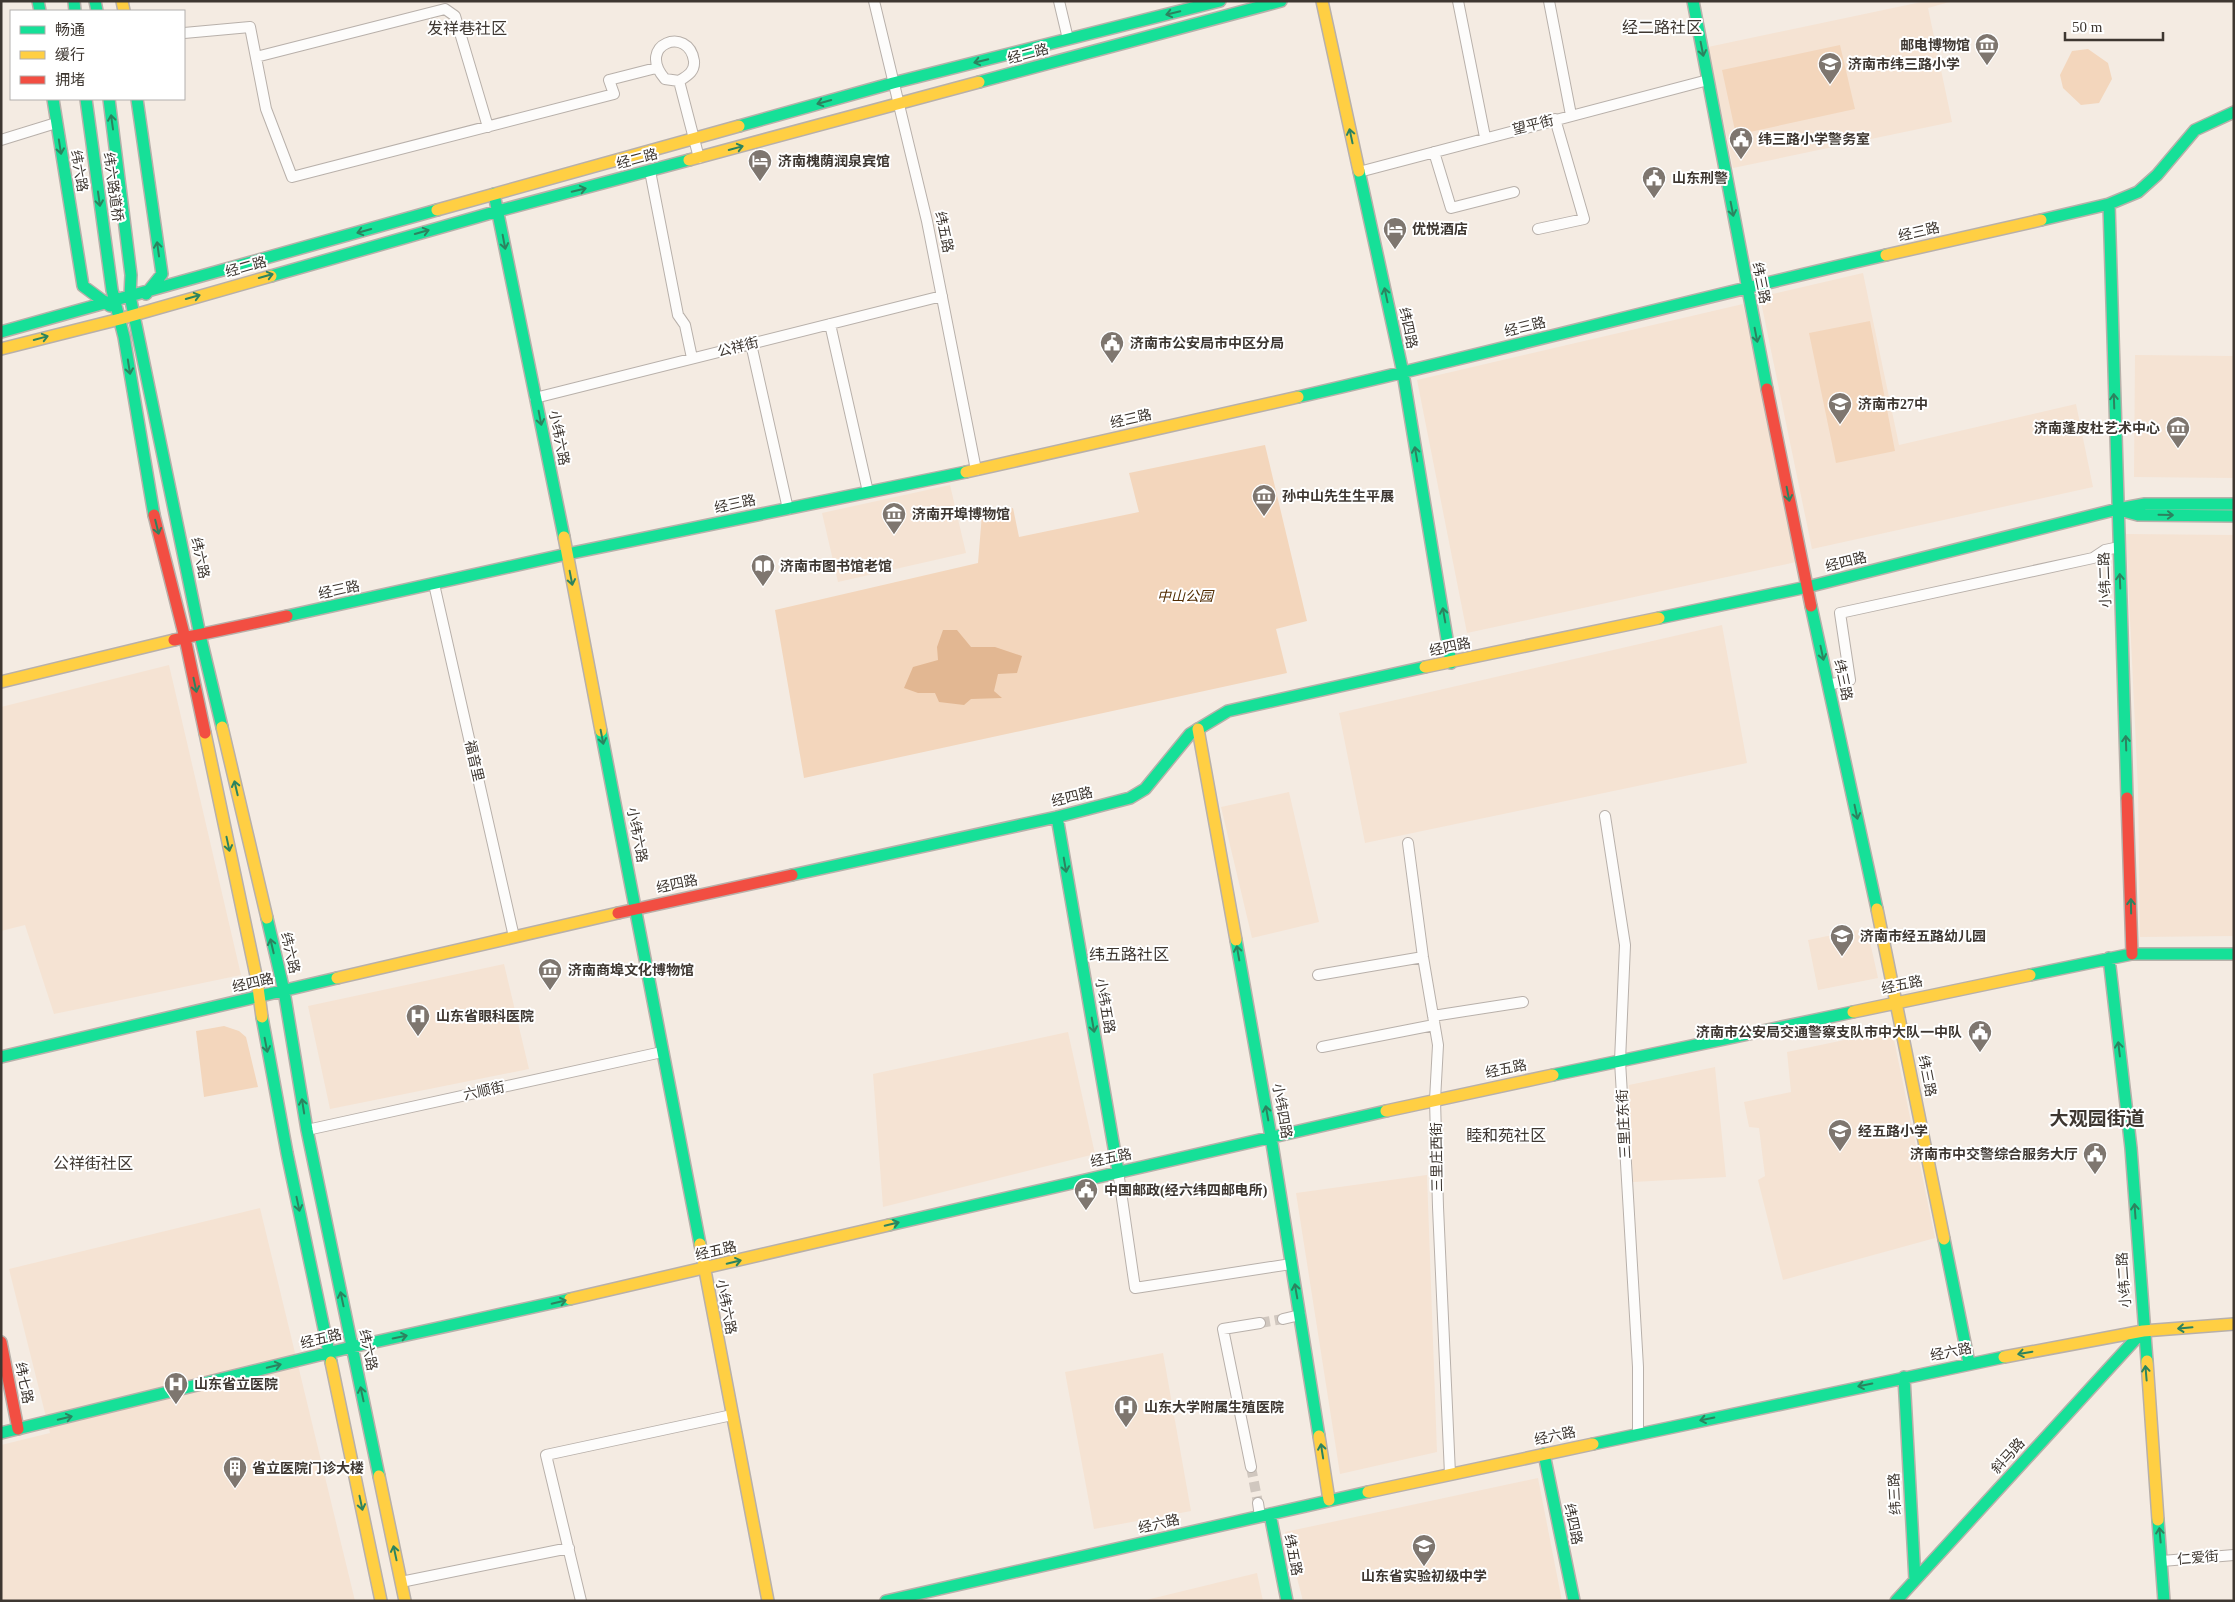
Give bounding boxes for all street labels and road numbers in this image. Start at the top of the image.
street label: 经二路 [1006,41,1050,67]
street label: 望平街 [1511,113,1555,137]
street label: 经二路 [615,146,659,172]
street label: 纬六路 [68,149,90,193]
street label: 纬六路道桥 [101,151,125,223]
street label: 纬五路 [932,210,956,254]
street label: 经三路 [1897,220,1941,244]
street label: 经二路 [224,254,268,280]
street label: 纬三路 [1750,261,1772,305]
street label: 纬四路 [1396,306,1420,350]
street label: 经三路 [1503,315,1547,339]
street label: 公祥街 [716,335,760,359]
street label: 经三路 [1109,407,1153,431]
street label: 小纬六路 [546,409,572,467]
street label: 经三路 [713,492,757,516]
street label: 纬六路 [188,536,212,580]
street label: 经四路 [1824,550,1868,574]
street label: 小纬二路 [2097,552,2113,608]
street label: 经三路 [317,578,361,602]
street label: 经四路 [1428,635,1472,659]
street label: 纬三路 [1831,658,1855,702]
street label: 福音里 [462,739,487,783]
street label: 经四路 [1050,785,1094,809]
street label: 小纬六路 [624,806,650,864]
street label: 经四路 [655,872,699,896]
street label: 纬六路 [278,931,302,975]
street label: 经四路 [231,971,275,995]
street label: 经五路 [1880,973,1924,997]
street label: 小纬五路 [1093,977,1117,1035]
street label: 纬三路 [1916,1054,1938,1098]
street label: 经五路 [1484,1057,1528,1081]
street label: 六顺街 [462,1079,506,1103]
street label: 小纬四路 [1270,1082,1294,1140]
street label: 三里庄东街 [1615,1089,1633,1159]
street label: 三里庄西街 [1429,1122,1445,1192]
street label: 经五路 [1089,1146,1133,1170]
street label: 经五路 [694,1239,738,1263]
street label: 小纬二路 [2115,1252,2133,1308]
street label: 小纬六路 [713,1278,739,1336]
street label: 经五路 [299,1327,343,1351]
street label: 纬六路 [356,1328,380,1372]
street label: 经六路 [1929,1341,1973,1363]
street label: 纬七路 [13,1361,35,1405]
street label: 经六路 [1533,1424,1577,1448]
street label: 斜马路 [1988,1435,2028,1477]
street label: 纬三路 [1886,1473,1904,1515]
street label: 纬四路 [1561,1502,1585,1546]
street label: 经六路 [1137,1512,1181,1536]
street label: 纬五路 [1282,1533,1304,1577]
street label: 仁爱街 [2176,1549,2220,1567]

